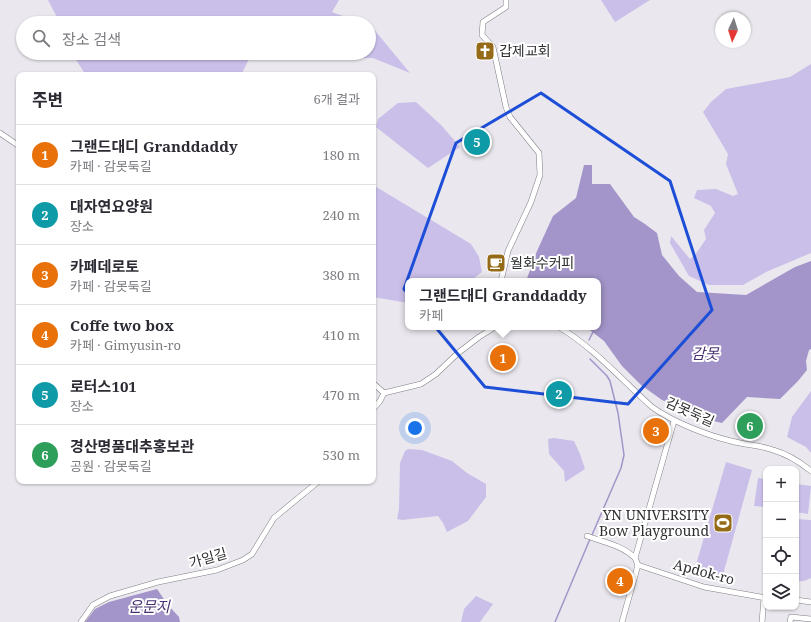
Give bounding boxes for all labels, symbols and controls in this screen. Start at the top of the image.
north arrow [715,12,751,48]
search box [16,16,376,60]
icon: search [30,27,52,49]
text: 장소 검색 [62,29,121,49]
church icon: 갑제교회 [474,40,496,62]
place label: 갑제교회 [499,41,551,60]
text: 주변 [32,88,63,111]
text: 6개 결과 [313,90,360,108]
pin: 5 [464,127,490,157]
text: 그랜드대디 Granddaddy [70,136,238,156]
text: 1 [41,146,49,164]
text: 180 m [323,146,360,164]
text: 카페 · 감못둑길 [70,157,152,175]
text: 대자연요양원 [70,196,153,216]
text: 2 [41,206,49,224]
text: 240 m [323,206,360,224]
text: 장소 [70,217,94,235]
cafe icon: 월화수커피 [485,252,507,274]
place label: 월화수커피 [510,253,574,272]
text: 카페데로토 [70,256,139,276]
text: 3 [41,266,49,284]
text: 380 m [323,266,360,284]
text: 카페 · 감못둑길 [70,277,152,295]
popup [405,278,601,330]
text: 그랜드대디 Granddaddy [419,285,587,305]
text: 카페 [419,306,443,324]
text: Coffe two box [70,315,174,335]
text: 4 [41,326,49,344]
text: 410 m [323,326,360,344]
text: 카페 · Gimyusin-ro [70,336,181,354]
pin: 1 [490,343,516,373]
water label: 감못 [691,343,720,363]
text: 로터스101 [70,376,137,396]
pin: 2 [546,379,572,409]
text: 5 [41,386,49,404]
text: 470 m [323,386,360,404]
street label: 감못둑길 [663,392,718,431]
text: 장소 [70,397,94,415]
pin: 6 [737,411,763,441]
pin: 3 [643,416,669,446]
your location [405,418,425,438]
text: 경산명품대추홍보관 [70,436,194,456]
text: 6 [41,446,49,464]
text: 530 m [323,446,360,464]
text: 공원 · 감못둑길 [70,457,152,475]
map controls [763,466,799,610]
button: + [763,466,799,502]
button: − [763,502,799,538]
place label: YN UNIVERSITY Bow Playground [599,505,709,540]
sports icon: YN UNIVERSITY Bow Playground [712,512,734,534]
button: locate [763,538,799,574]
street label: 가일길 [187,543,229,572]
street label: Apdok-ro [672,554,737,589]
pin: 4 [607,566,633,596]
button: layers [763,574,799,610]
water label: 운문지 [128,596,171,616]

